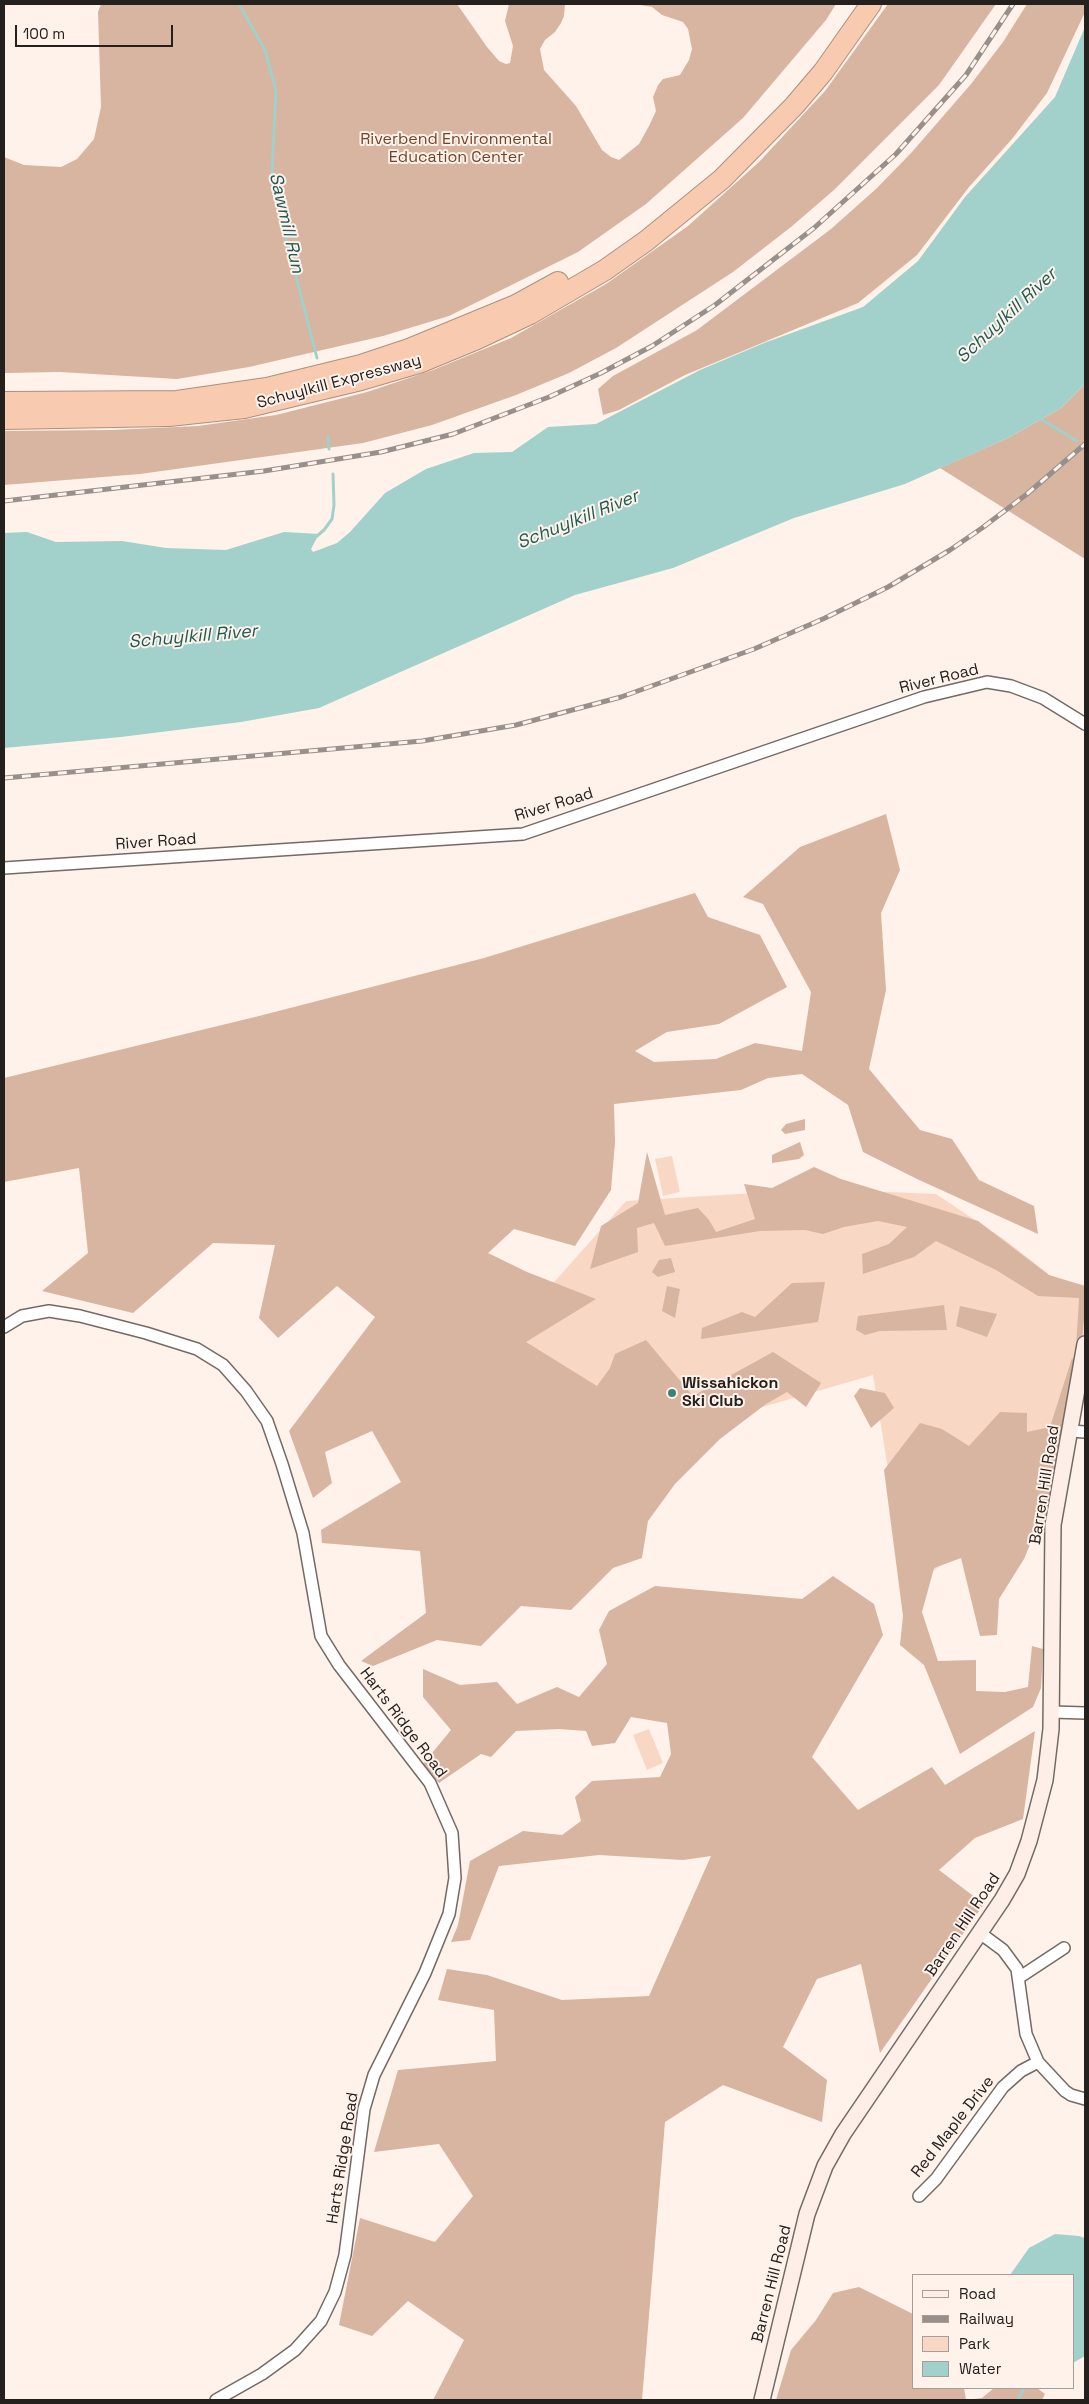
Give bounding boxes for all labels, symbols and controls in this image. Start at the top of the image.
scale bar [18,15,175,47]
text: 100 m [23,24,65,43]
park label: Riverbend Environmental Education Center [360,130,552,168]
water label: Sawmill Run [264,171,308,275]
water label: Schuylkill River [952,264,1062,368]
street label: Schuylkill Expressway [255,351,423,413]
water label: Schuylkill River [514,486,642,554]
water label: Schuylkill River [128,621,258,653]
street label: River Road [897,660,981,698]
street label: River Road [512,784,596,826]
street label: River Road [115,830,197,854]
place label: Wissahickon Ski Club [682,1374,778,1412]
marker: Wissahickon Ski Club [666,1387,678,1399]
street label: Barren Hill Road [1026,1424,1064,1546]
street label: Harts Ridge Road [355,1664,451,1782]
street label: Barren Hill Road [921,1870,1005,1980]
street label: Red Maple Drive [908,2073,998,2181]
street label: Harts Ridge Road [323,2091,363,2225]
street label: Barren Hill Road [748,2223,796,2345]
legend [912,2274,1074,2389]
text: Road [959,2284,996,2303]
text: Railway [959,2309,1014,2328]
text: Park [959,2334,990,2353]
text: Water [959,2359,1001,2378]

